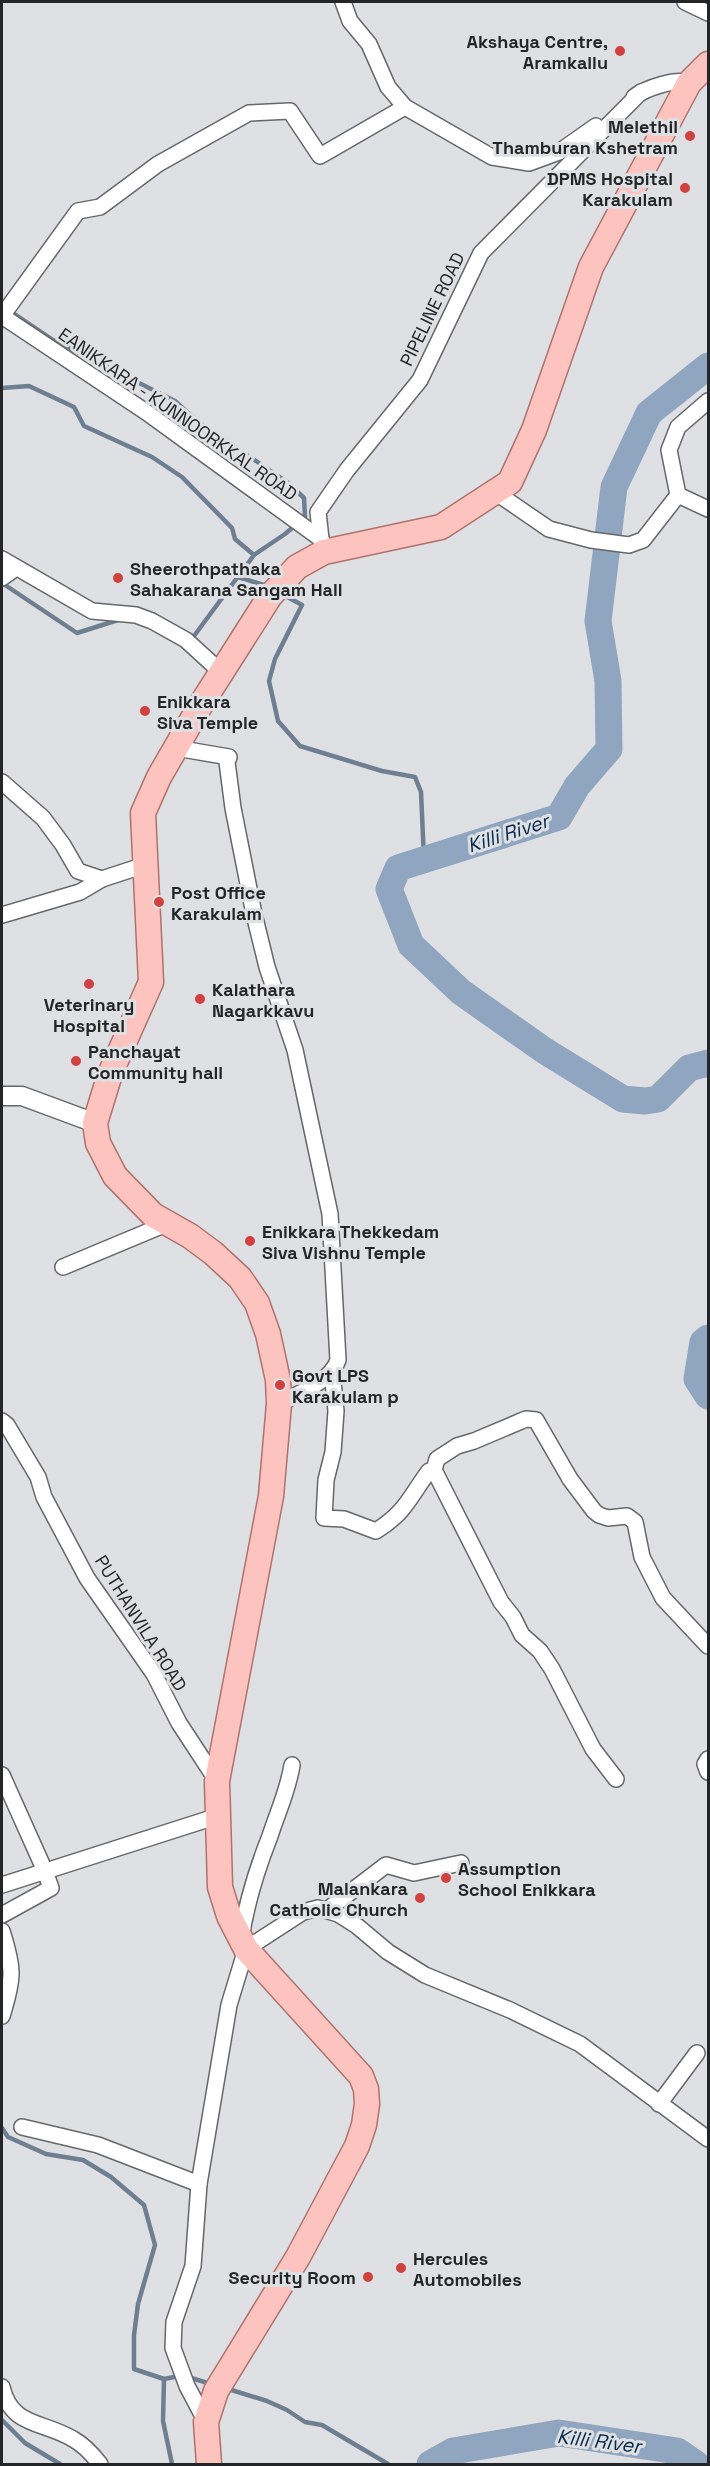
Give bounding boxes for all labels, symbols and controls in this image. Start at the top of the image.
place label: Akshaya Centre, Aramkallu [467,30,608,74]
marker: Akshaya Centre, Aramkallu [613,44,627,58]
place label: Melethil Thamburan Kshetram [492,115,678,159]
marker: Melethil Thamburan Kshetram [683,129,697,143]
place label: DPMS Hospital Karakulam [547,167,673,211]
marker: DPMS Hospital Karakulam [678,181,692,195]
street label: PIPELINE ROAD [395,248,469,370]
street label: EANIKKARA - KUNNOORKKAL ROAD [54,323,302,505]
place label: Sheerothpathaka Sahakarana Sangam Hall [130,557,343,601]
marker: Sheerothpathaka Sahakarana Sangam Hall [111,571,125,585]
place label: Enikkara Siva Temple [157,690,258,734]
marker: Enikkara Siva Temple [138,704,152,718]
water label: Killi River [464,807,554,858]
place label: Post Office Karakulam [171,881,266,925]
marker: Post Office Karakulam [152,895,166,909]
marker: Veterinary Hospital [82,977,96,991]
place label: Kalathara Nagarkkavu [212,978,314,1022]
marker: Kalathara Nagarkkavu [193,992,207,1006]
place label: Veterinary Hospital [44,993,134,1037]
place label: Panchayat Community hall [88,1040,223,1084]
marker: Panchayat Community hall [69,1054,83,1068]
place label: Enikkara Thekkedam Siva Vishnu Temple [262,1220,439,1264]
marker: Enikkara Thekkedam Siva Vishnu Temple [243,1234,257,1248]
place label: Govt LPS Karakulam p [292,1364,399,1408]
marker: Govt LPS Karakulam p [273,1378,287,1392]
street label: PUTHANVILA ROAD [90,1551,192,1695]
place label: Assumption School Enikkara [458,1857,596,1901]
marker: Assumption School Enikkara [439,1871,453,1885]
place label: Malankara Catholic Church [270,1877,409,1921]
marker: Malankara Catholic Church [413,1891,427,1905]
place label: Hercules Automobiles [413,2247,522,2291]
marker: Hercules Automobiles [394,2261,408,2275]
place label: Security Room [229,2266,356,2289]
marker: Security Room [361,2270,375,2284]
water label: Killi River [556,2423,645,2459]

